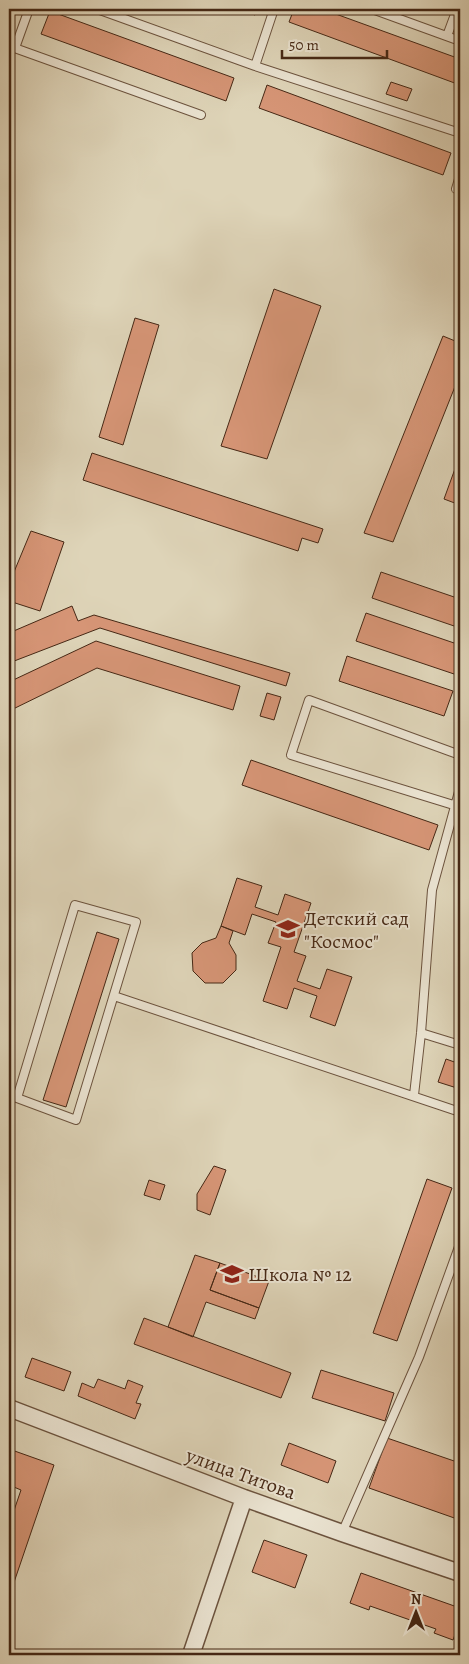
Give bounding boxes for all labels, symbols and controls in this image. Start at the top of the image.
scale bar [282,28,386,60]
text: 50 m [289,35,319,55]
place label: Детский сад "Космос" [304,905,409,955]
school or university icon: Детский сад "Космос" [275,916,301,942]
school or university icon: Школа № 12 [219,1261,245,1287]
place label: Школа № 12 [248,1261,352,1288]
street label: улица Титова [182,1441,300,1507]
north arrow [392,1586,442,1636]
text: N [411,1590,421,1609]

